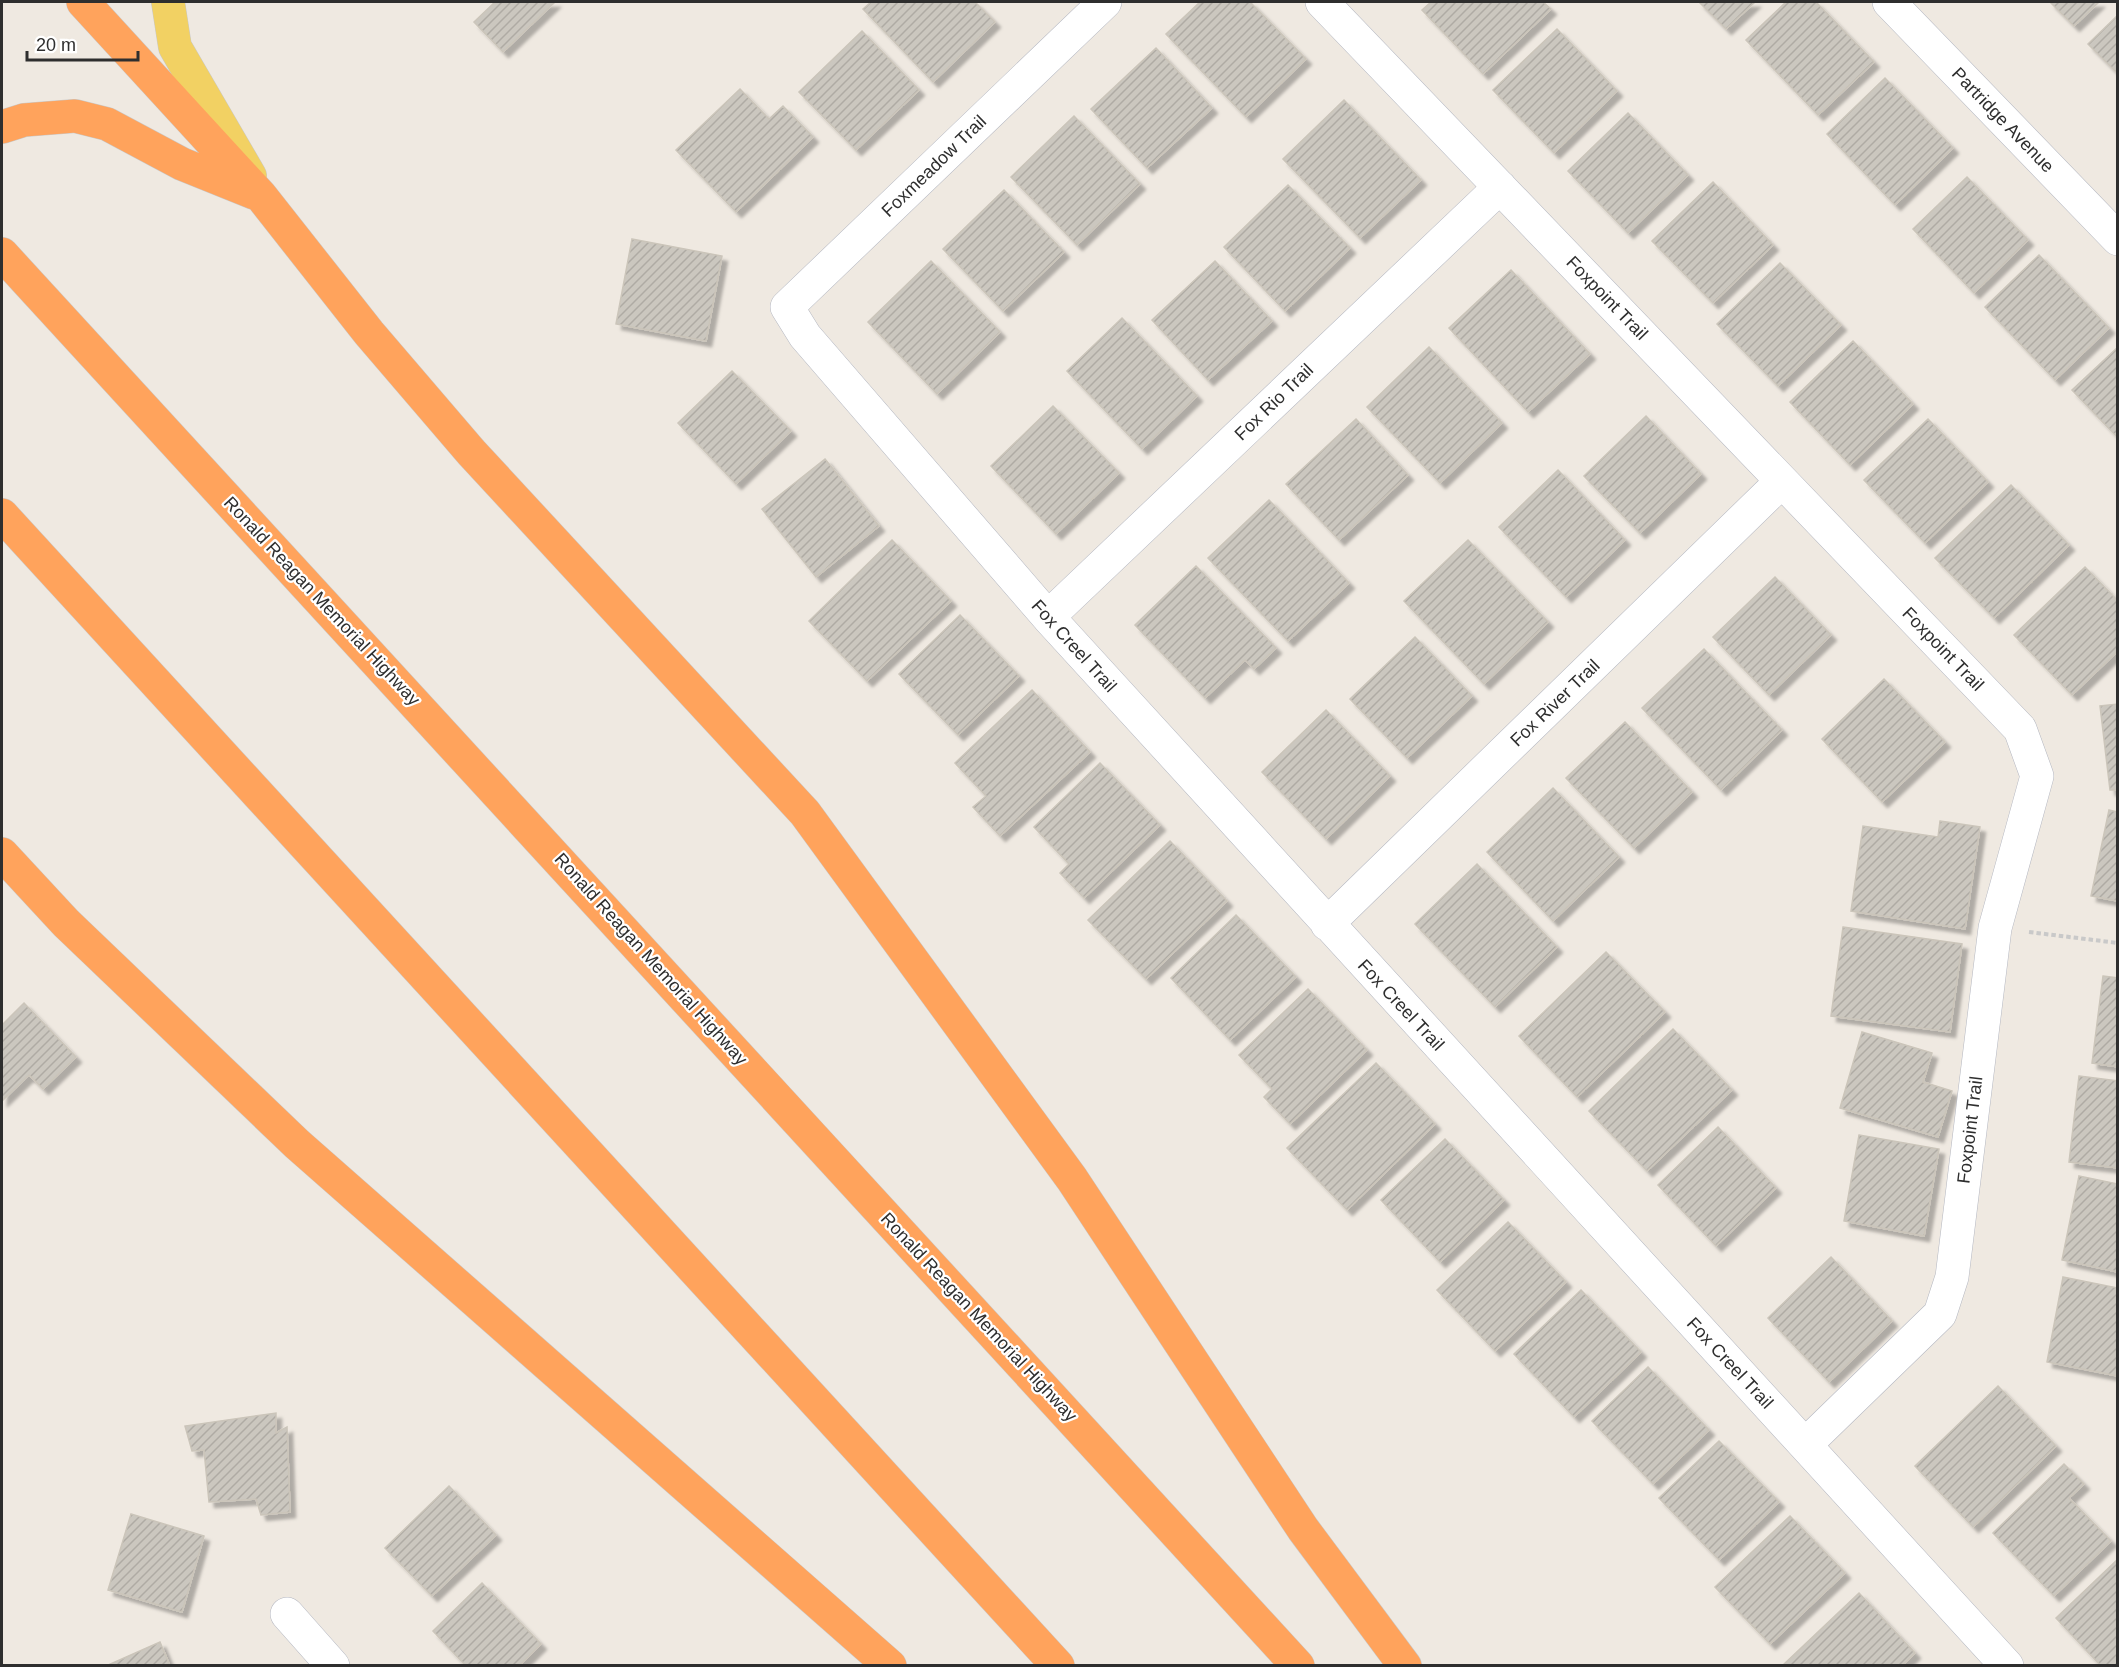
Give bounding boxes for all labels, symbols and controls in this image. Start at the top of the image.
scale bar [27,24,138,62]
text: 20 m [36,35,76,55]
street label: Partridge Avenue [1948,63,2058,177]
street label: Foxmeadow Trail [878,111,990,221]
street label: Foxpoint Trail [1562,252,1652,344]
street label: Fox Rio Trail [1231,360,1317,444]
street label: Ronald Reagan Memorial Highway [220,492,424,710]
street label: Fox Creel Trail [1027,596,1121,696]
street label: Foxpoint Trail [1898,603,1988,695]
street label: Fox River Trail [1506,656,1604,750]
street label: Ronald Reagan Memorial Highway [551,849,751,1069]
street label: Fox Creel Trail [1354,955,1448,1055]
street label: Foxpoint Trail [1953,1075,1987,1185]
street label: Ronald Reagan Memorial Highway [877,1208,1081,1426]
street label: Fox Creel Trail [1683,1313,1777,1413]

